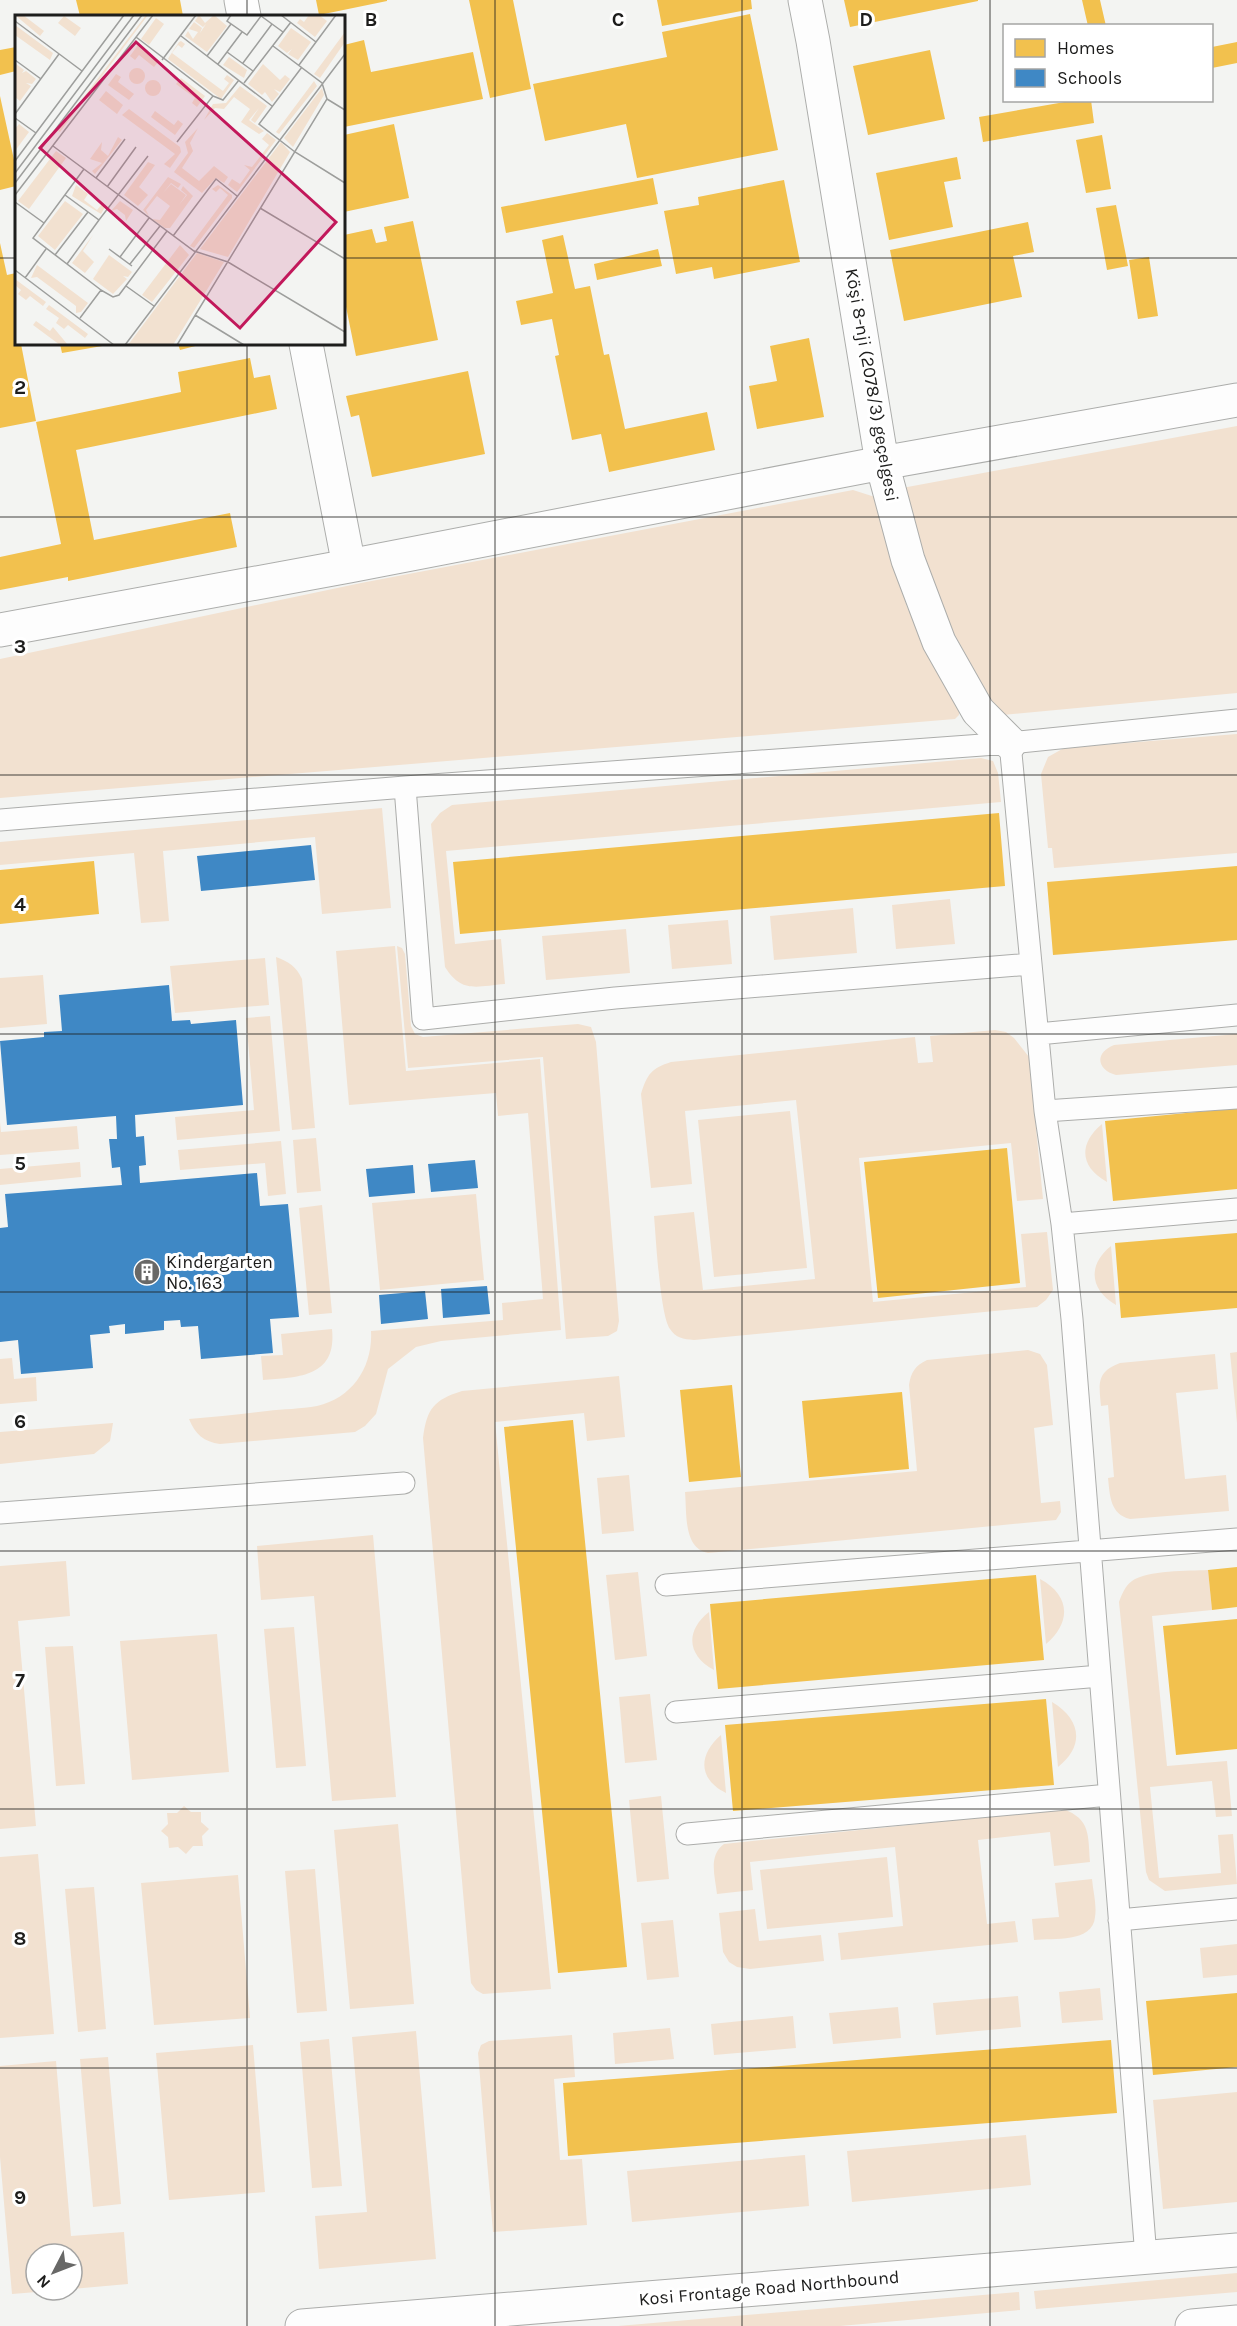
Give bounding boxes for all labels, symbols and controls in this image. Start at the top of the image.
text: B [365,8,377,31]
text: C [612,8,624,31]
text: D [859,8,873,31]
inset map [15,15,345,345]
legend [1003,24,1213,102]
text: Homes [1057,37,1114,59]
text: Schools [1057,67,1122,89]
street label: Köşi 8-nji (2078/3) geçelgesi [841,267,903,503]
text: 2 [14,376,26,399]
text: 3 [14,635,26,658]
text: 4 [14,893,26,916]
text: 5 [14,1152,26,1175]
place label: Kindergarten No. 163 [166,1251,273,1294]
building icon: Kindergarten No. 163 [132,1257,162,1287]
text: 6 [14,1410,26,1433]
text: 7 [15,1669,25,1692]
text: 8 [14,1927,26,1950]
text: 9 [14,2186,26,2209]
north arrow [24,2242,84,2302]
street label: Kosi Frontage Road Northbound [638,2266,900,2310]
text: N [32,2271,54,2292]

